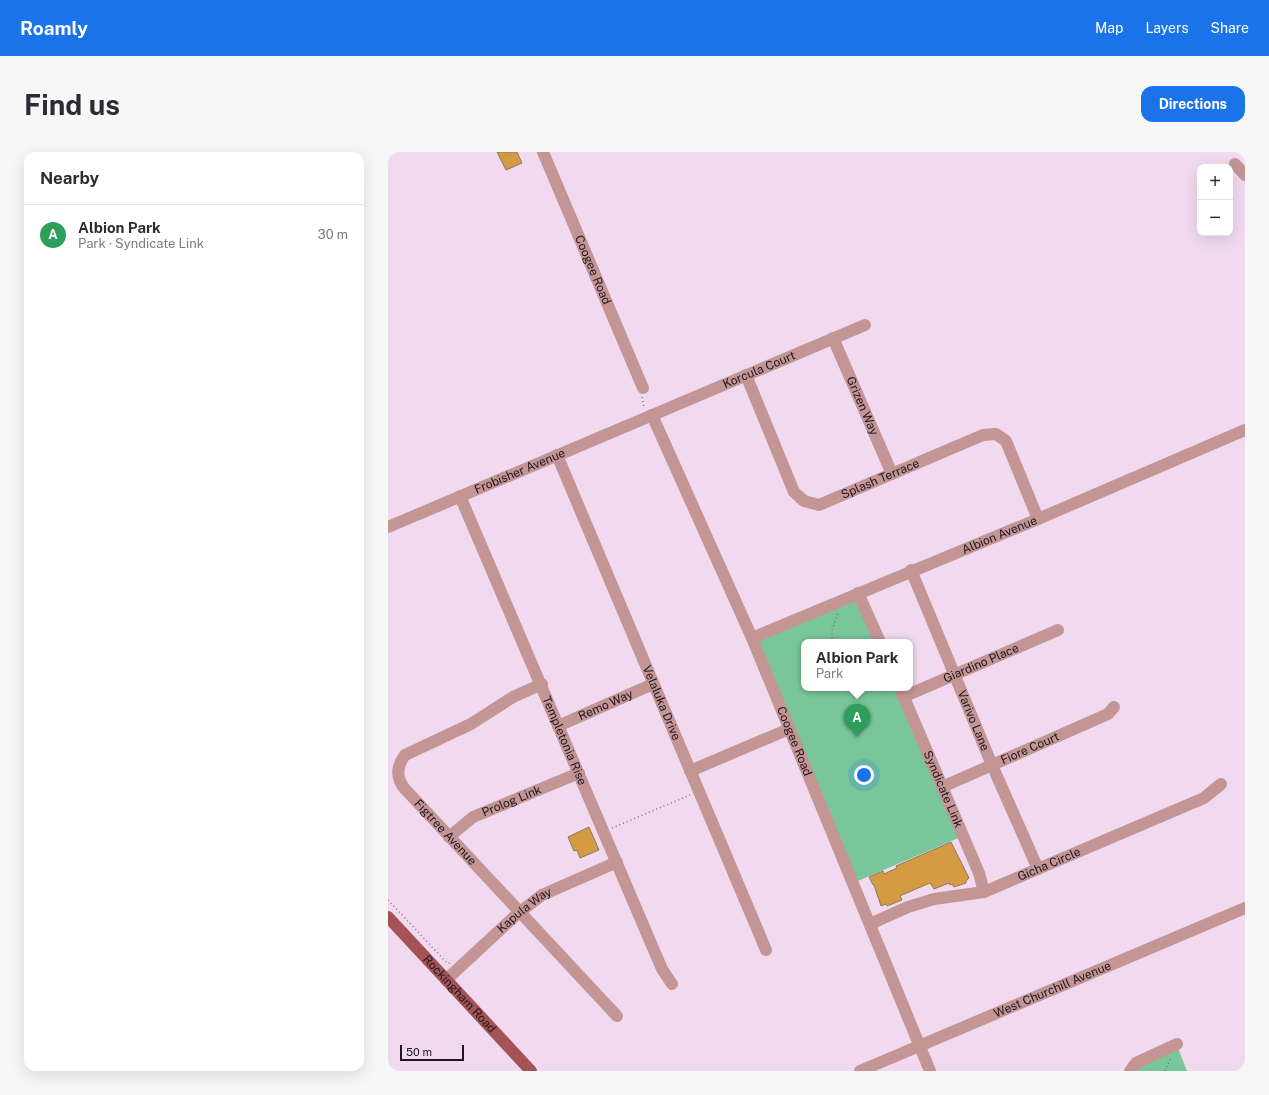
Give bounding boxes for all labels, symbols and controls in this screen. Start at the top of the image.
text: Roamly [20,17,88,39]
text: Map [1095,20,1123,36]
text: Layers [1145,20,1189,36]
text: Share [1211,20,1249,36]
button: Directions [1141,86,1245,122]
text: Find us [24,88,120,121]
map controls [1197,164,1233,236]
button: + [1197,164,1233,200]
text: Nearby [40,168,99,188]
button: − [1197,200,1233,236]
text: Albion Park [78,219,161,236]
text: A [48,227,58,242]
text: 30 m [318,227,348,242]
street label: Coogee Road [572,233,614,307]
text: Park · Syndicate Link [78,236,204,251]
street label: Korcula Court [721,348,798,391]
street label: Grizen Way [844,374,882,438]
street label: Frobisher Avenue [472,446,567,497]
street label: Splash Terrace [839,456,922,502]
street label: Albion Avenue [960,513,1039,557]
popup [801,639,913,691]
street label: Giardino Place [941,641,1021,686]
text: Albion Park [816,649,898,666]
street label: Velaluka Drive [640,663,684,743]
text: Park [816,666,843,681]
street label: Remo Way [576,687,636,723]
street label: Varivo Lane [955,688,992,753]
street label: Templetonia Rise [539,694,590,787]
street label: Coogee Road [774,704,815,778]
pin: A [844,704,870,737]
street label: Fiore Court [998,729,1062,767]
street label: Syndicate Link [921,749,966,830]
your location [854,765,874,785]
street label: Prolog Link [480,782,544,820]
street label: Figtree Avenue [411,797,479,868]
street label: Gicha Circle [1015,845,1083,884]
street label: Kapula Way [494,885,554,936]
street label: Rockingham Road [420,952,499,1036]
street label: West Churchill Avenue [992,958,1113,1020]
scale bar [400,1043,464,1062]
text: 50 m [406,1046,432,1058]

